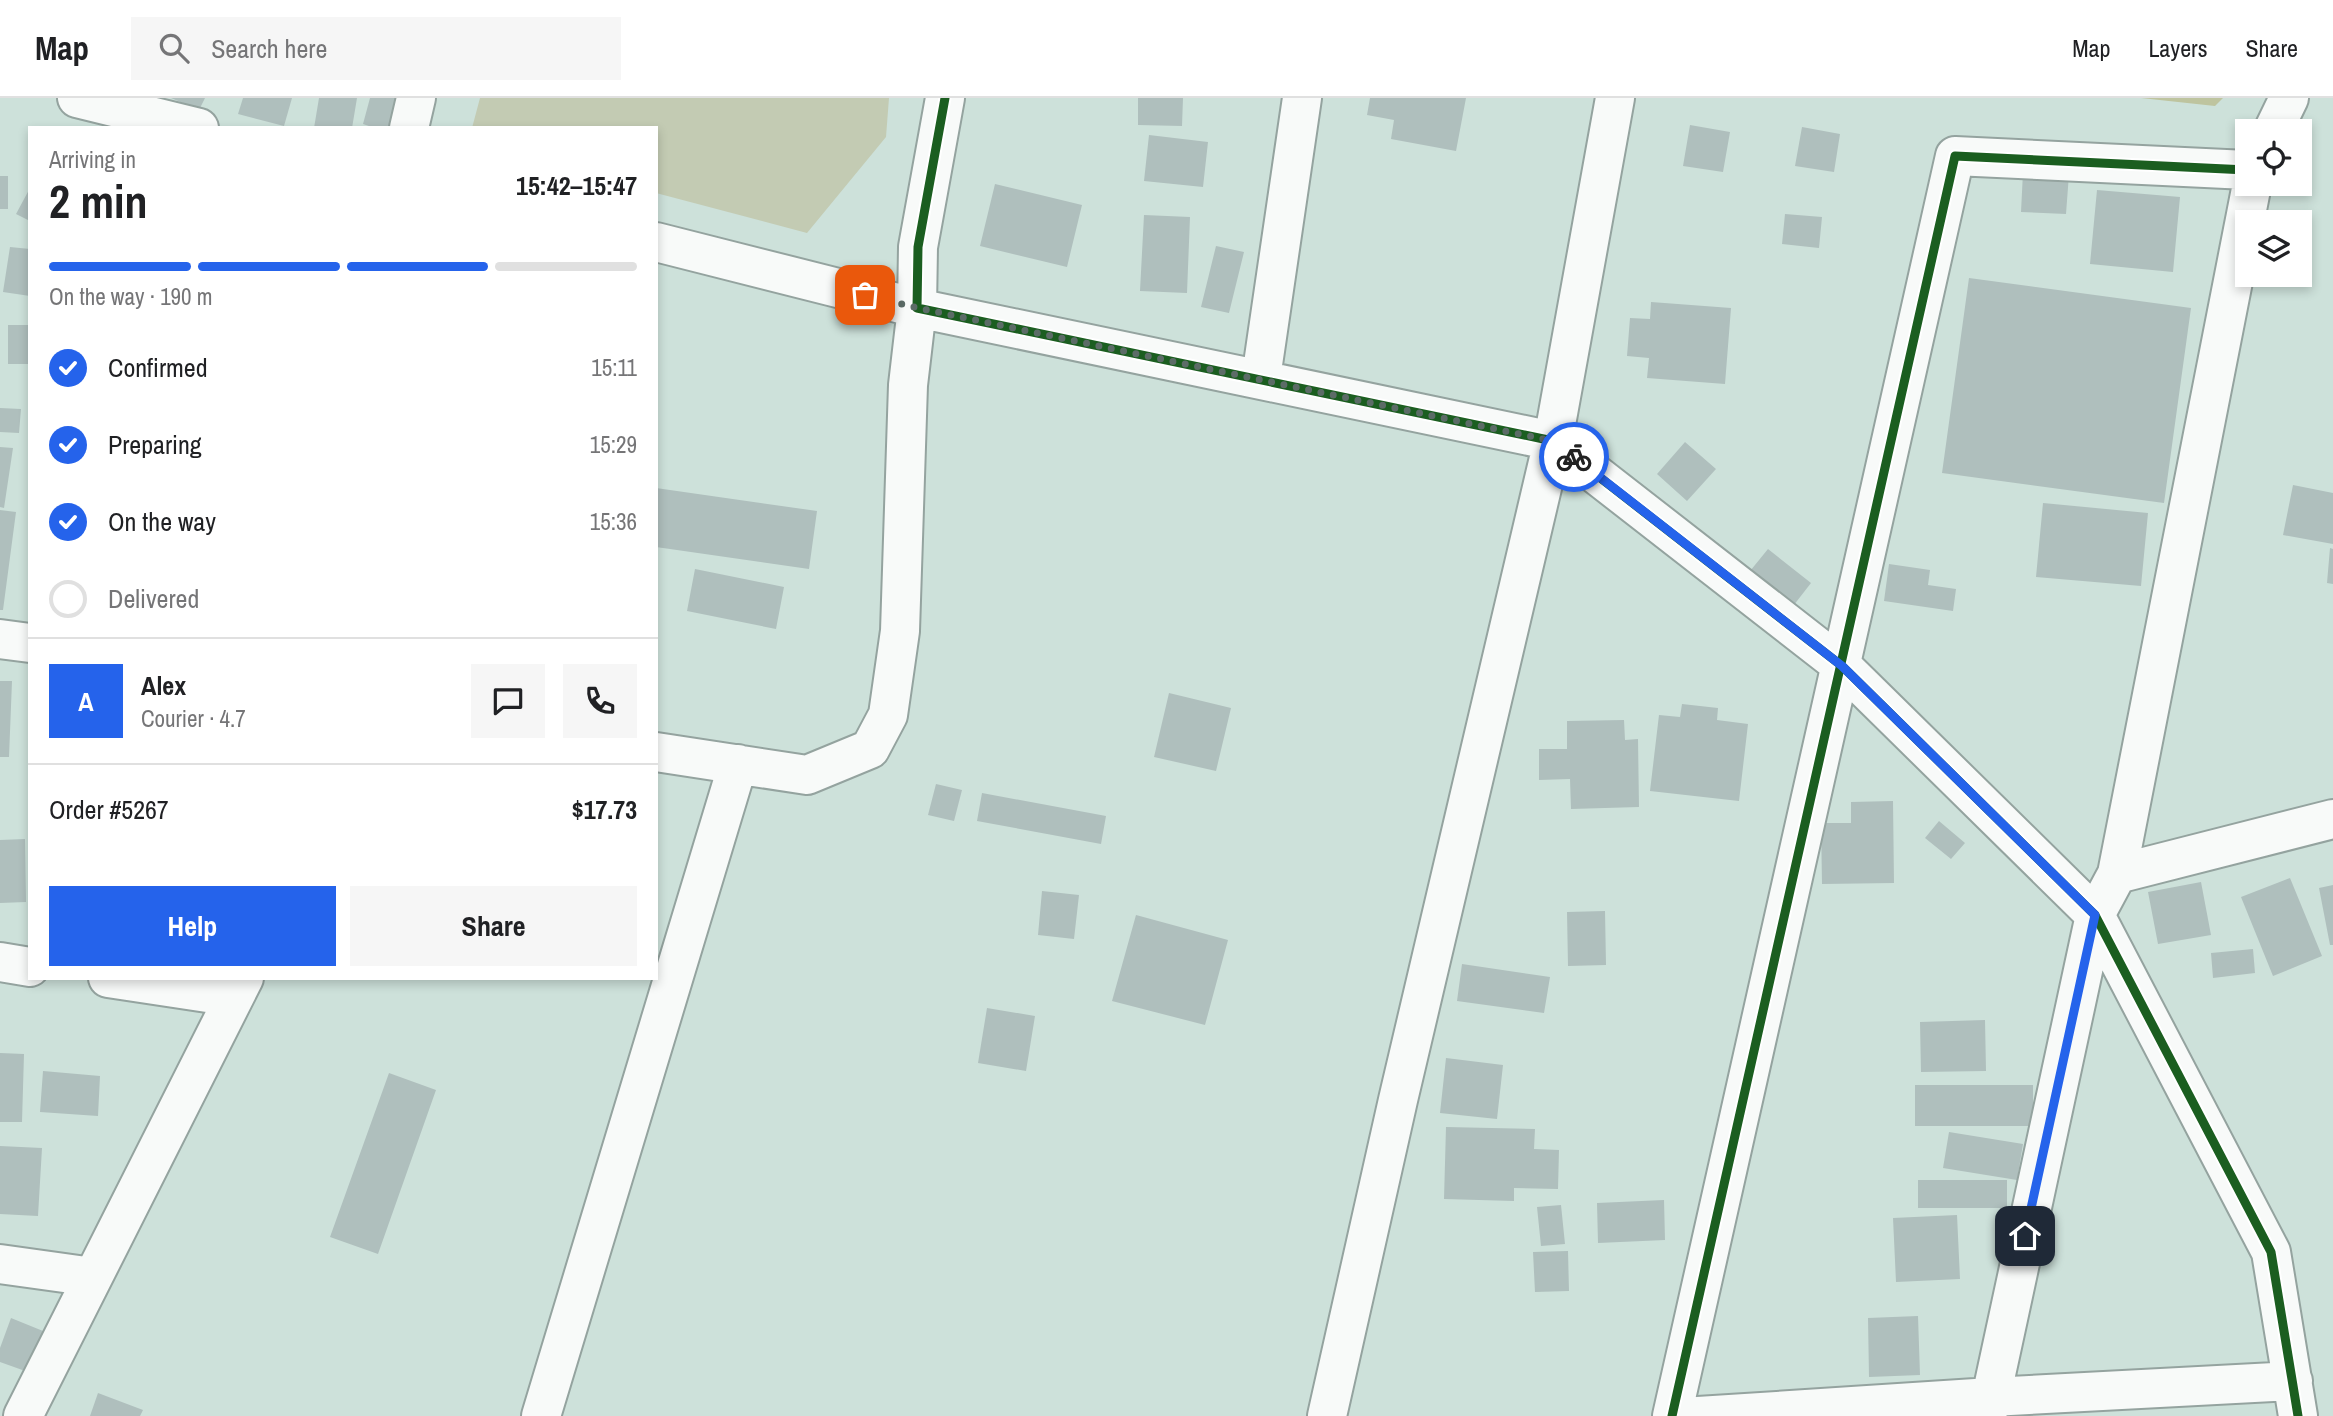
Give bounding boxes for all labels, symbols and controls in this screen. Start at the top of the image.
search box [131,17,621,80]
text: Map [35,26,89,70]
icon: search [155,29,193,67]
text: Search here [211,31,327,66]
text: Map [2072,32,2110,64]
text: Layers [2148,32,2207,64]
text: Share [2245,32,2298,64]
map controls [2235,119,2312,287]
button: locate [2235,119,2312,196]
text: Arriving in [49,144,136,175]
text: 15:42–15:47 [516,168,637,203]
text: 2 min [49,170,148,232]
button: layers [2235,210,2312,287]
pin [835,265,895,325]
icon: bag [846,276,884,314]
text: On the way · 190 m [49,281,213,312]
icon: check [49,349,87,387]
text: Confirmed [108,350,208,385]
text: 15:11 [591,352,637,383]
courier [1539,422,1609,492]
icon: check [49,426,87,464]
text: Preparing [108,427,202,462]
text: 15:29 [590,429,637,460]
icon: bike [1555,438,1593,476]
icon: check [49,503,87,541]
text: On the way [108,504,216,539]
text: 15:36 [590,506,637,537]
text: Delivered [108,581,199,616]
button: chat [471,664,545,738]
button: phone [563,664,637,738]
text: Alex [141,668,186,703]
text: A [78,684,94,719]
text: Courier · 4.7 [141,703,246,734]
text: Order #5267 [49,792,169,827]
text: $17.73 [572,792,637,827]
button: Help [49,886,336,966]
button: Share [350,886,637,966]
pin [1995,1206,2055,1266]
icon: home [2006,1217,2044,1255]

